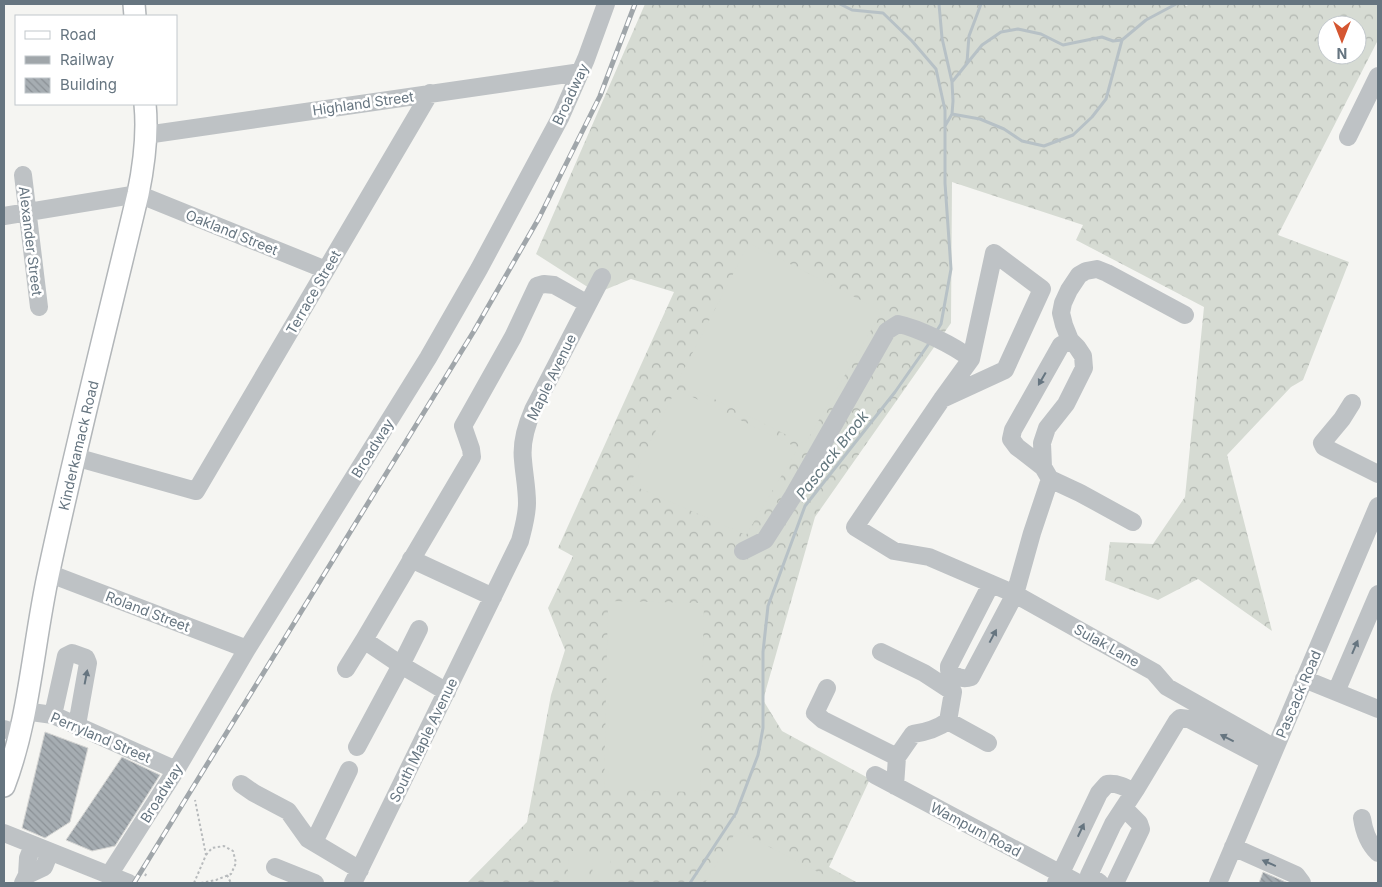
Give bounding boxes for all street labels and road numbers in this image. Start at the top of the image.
street label: Broadway [548,60,592,128]
street label: Highland Street [311,87,415,119]
street label: Alexander Street [16,185,46,297]
street label: Oakland Street [183,206,281,258]
street label: Terrace Street [282,247,344,337]
street label: Maple Avenue [523,331,579,423]
street label: Kinderkamack Road [54,379,101,512]
street label: Broadway [347,415,397,481]
street label: Roland Street [104,587,193,635]
street label: Sulak Lane [1071,620,1143,670]
street label: Pascack Road [1272,648,1324,740]
street label: South Maple Avenue [386,675,460,805]
street label: Perryland Street [48,708,154,766]
street label: Broadway [136,760,186,826]
street label: Wampum Road [928,798,1024,860]

